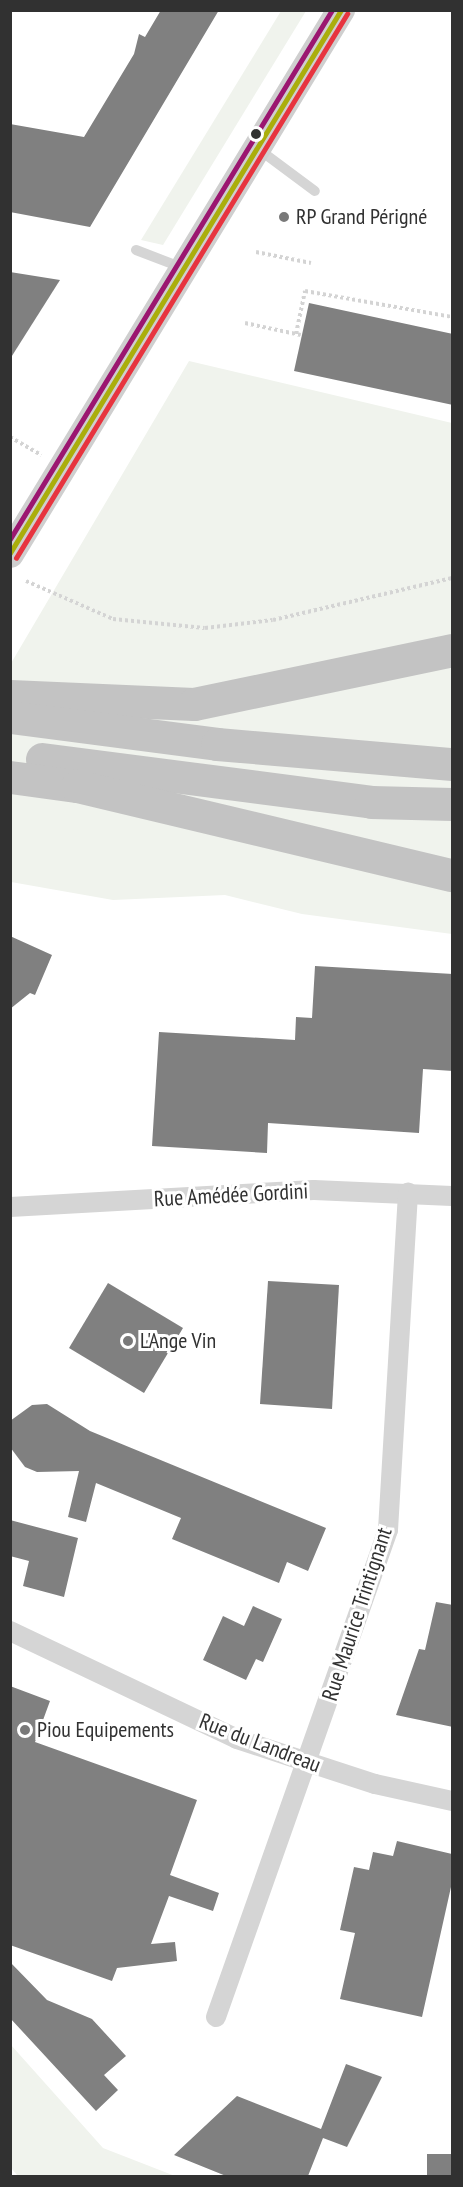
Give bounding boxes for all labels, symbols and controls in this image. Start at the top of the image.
unlabelled marker [250,128,262,140]
place label: RP Grand Périgné [296,204,428,230]
marker: RP Grand Périgné [277,210,291,224]
street label: Rue Amédée Gordini [153,1178,309,1212]
place label: L'Ange Vin [140,1328,217,1354]
marker: L'Ange Vin [121,1334,135,1348]
street label: Rue Maurice Trintignant [316,1524,398,1704]
street label: Rue du Landreau [196,1708,324,1778]
place label: Piou Equipements [37,1717,174,1743]
marker: Piou Equipements [18,1723,32,1737]

